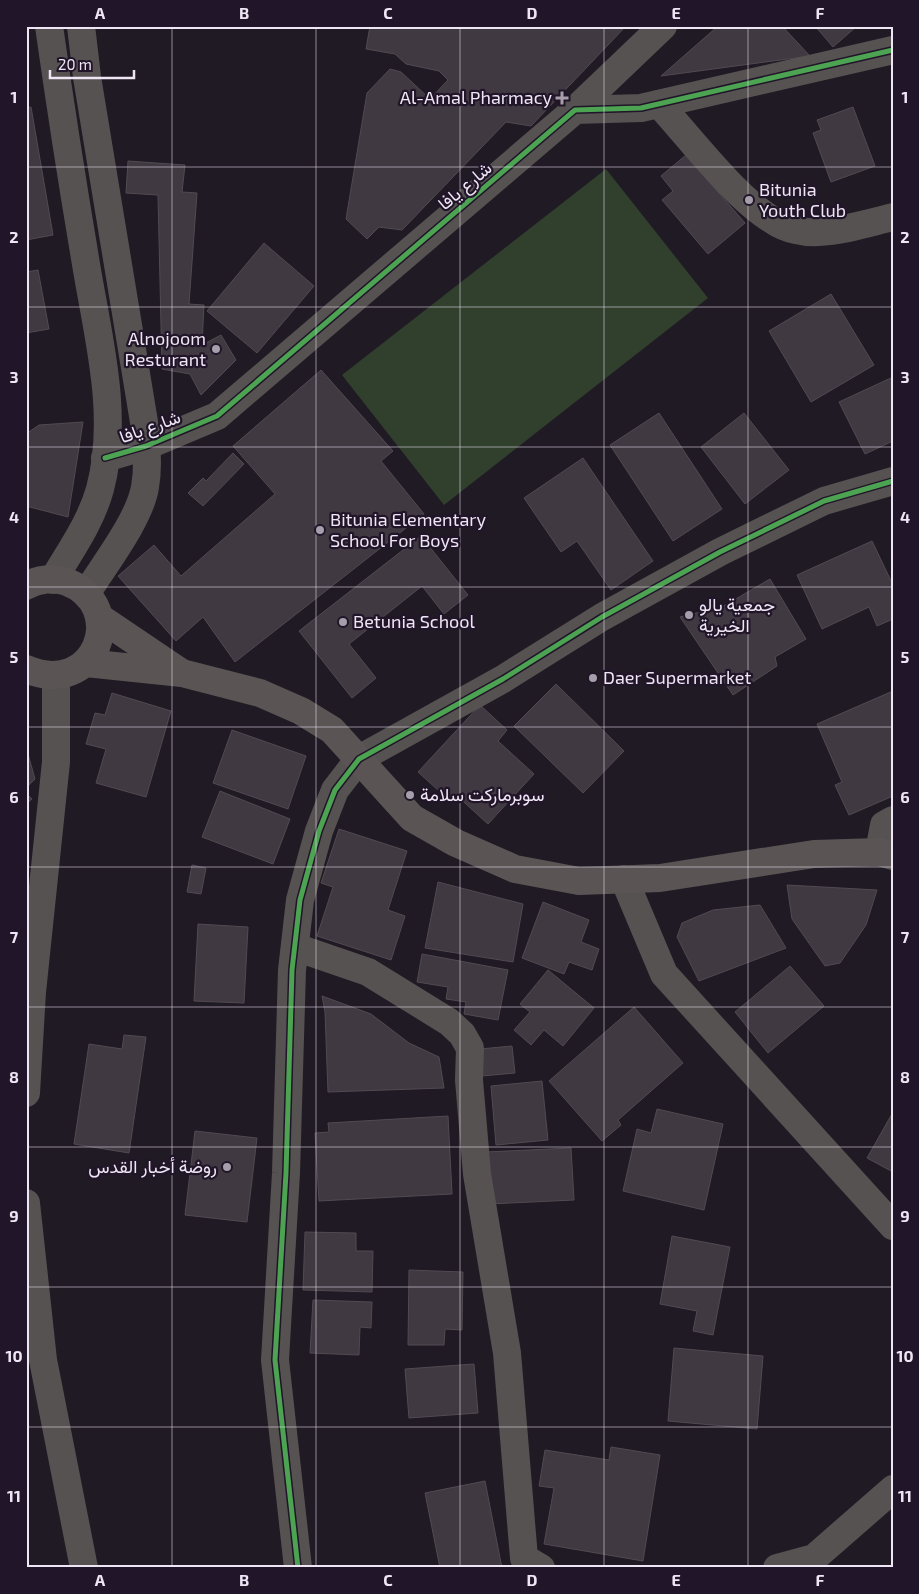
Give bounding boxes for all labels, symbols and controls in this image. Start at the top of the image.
text: A [95,3,106,22]
text: B [239,3,249,22]
text: C [383,3,393,22]
text: D [527,3,538,22]
text: E [671,3,681,22]
text: F [816,3,825,22]
scale bar [50,48,134,80]
text: 20 m [58,55,92,73]
place label: Al-Amal Pharmacy [400,86,552,108]
text: 1 [11,87,17,106]
text: 1 [902,87,908,106]
marker: Al-Amal Pharmacy [556,92,568,104]
street label: شارع يافا [433,156,497,216]
place label: Bitunia Youth Club [759,178,846,221]
marker: Bitunia Youth Club [743,194,755,206]
text: 2 [9,227,19,246]
text: 2 [900,227,910,246]
place label: Alnojoom Resturant [125,327,206,370]
marker: Alnojoom Resturant [210,343,222,355]
text: 3 [9,367,19,386]
text: 3 [900,367,910,386]
street label: شارع يافا [116,405,184,449]
text: 4 [9,507,19,526]
text: 4 [900,507,910,526]
place label: Bitunia Elementary School For Boys [330,508,487,551]
marker: Bitunia Elementary School For Boys [314,524,326,536]
place label: جمعية يالو الخيرية [699,593,775,637]
marker: جمعية يالو الخيرية [683,609,695,621]
place label: Betunia School [353,610,476,632]
marker: Betunia School [337,616,349,628]
text: 5 [10,647,19,666]
text: 5 [901,647,910,666]
place label: Daer Supermarket [603,666,751,688]
marker: Daer Supermarket [587,672,599,684]
place label: سوبرماركت سلامة [420,783,545,806]
text: 6 [9,787,19,806]
text: 6 [900,787,910,806]
marker: سوبرماركت سلامة [404,789,416,801]
text: 7 [10,927,19,946]
text: 7 [901,927,910,946]
text: 8 [9,1067,19,1086]
text: 8 [900,1067,910,1086]
place label: روضة أخبار القدس [88,1155,217,1178]
marker: روضة أخبار القدس [221,1161,233,1173]
text: 9 [9,1206,19,1225]
text: 9 [900,1206,910,1225]
text: 10 [5,1346,23,1365]
text: 10 [896,1346,914,1365]
text: 11 [7,1486,21,1505]
text: 11 [898,1486,912,1505]
text: A [95,1570,106,1589]
text: B [239,1570,249,1589]
text: C [383,1570,393,1589]
text: D [527,1570,538,1589]
text: E [671,1570,681,1589]
text: F [816,1570,825,1589]

